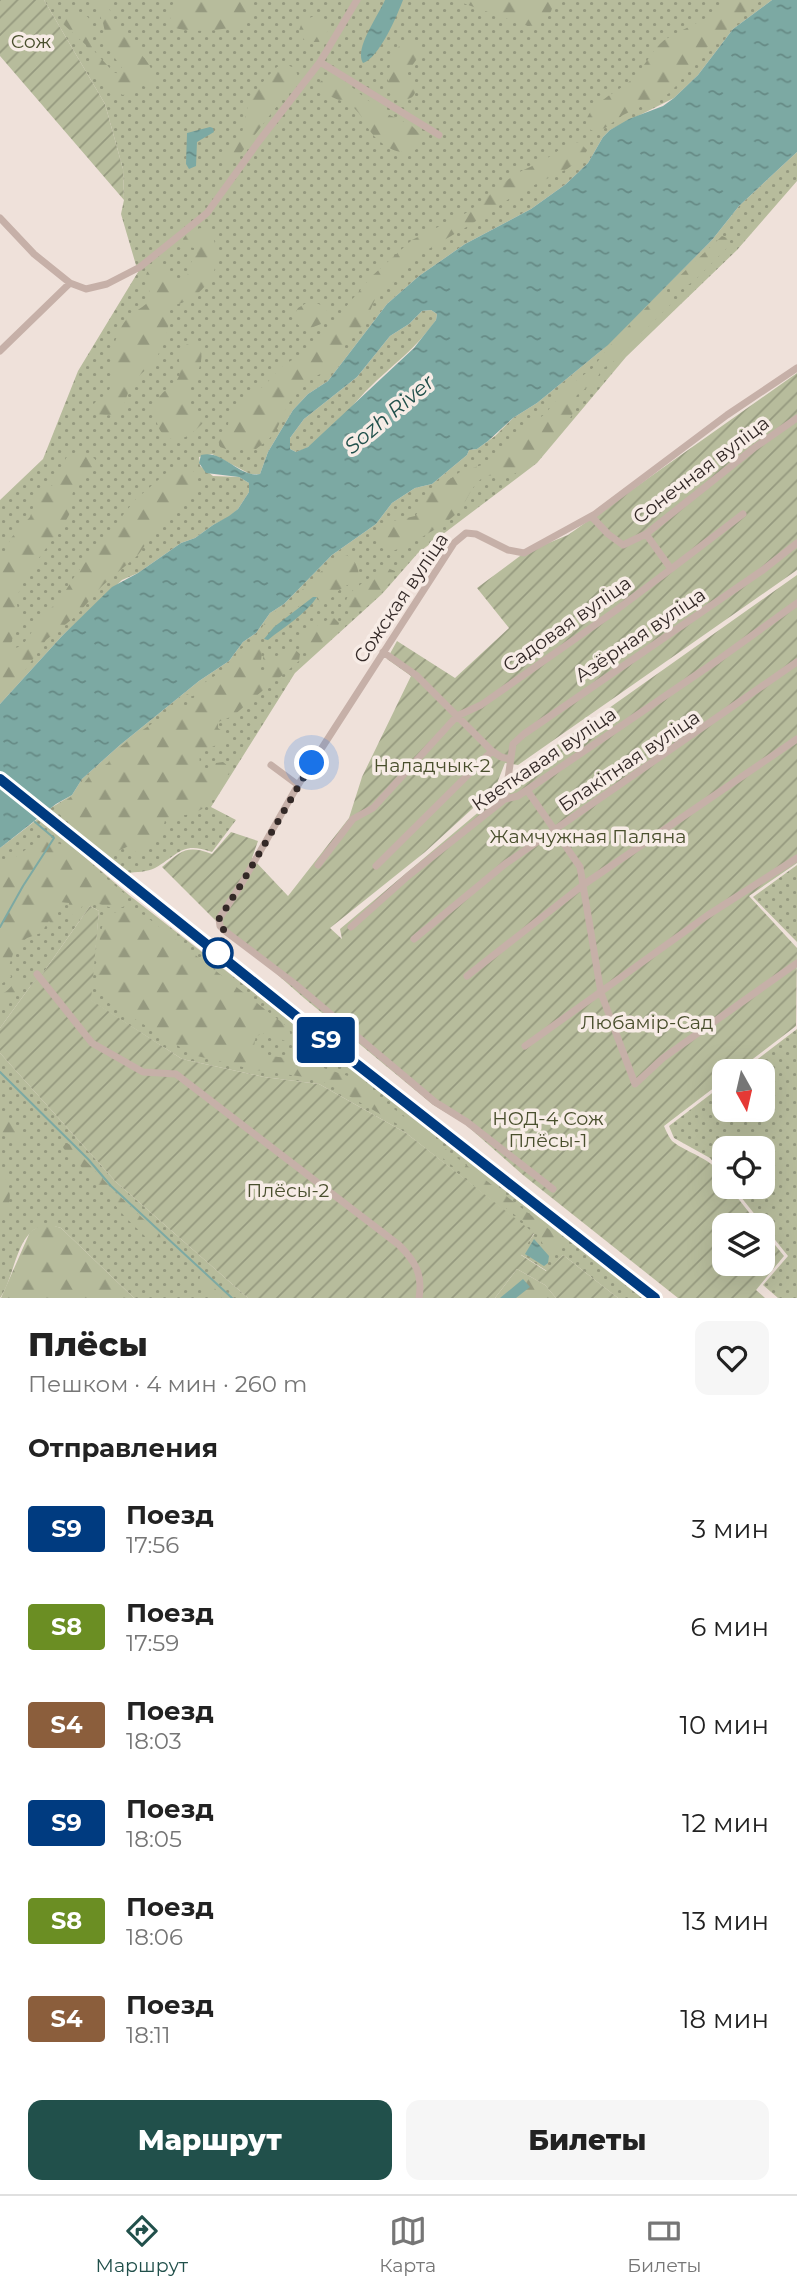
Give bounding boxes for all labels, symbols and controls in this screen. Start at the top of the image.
park label: Сож [11,30,52,53]
water label: Sozh River [339,369,439,459]
street label: Сонечная вуліца [628,411,774,529]
street label: Сожская вуліца [349,528,453,668]
street label: Садовая вуліца [499,571,635,677]
street label: Азёрная вуліца [570,583,710,687]
street label: Кветкавая вуліца [468,702,620,816]
street label: Блакітная вуліца [554,705,704,817]
your location [294,745,329,780]
park label: Наладчык-2 [374,754,491,777]
park label: Жамчужная Паляна [490,825,686,848]
unlabelled marker [203,938,233,968]
park label: Любамір-Сад [581,1011,713,1034]
line badge: S9 [294,1017,358,1063]
text: S9 [311,1025,341,1054]
north arrow [712,1059,775,1122]
map controls [712,1059,775,1276]
park label: НОД-4 Сож Плёсы-1 [492,1107,604,1152]
button: locate [712,1136,775,1199]
park label: Плёсы-2 [247,1179,330,1202]
button: layers [712,1213,775,1276]
button: heart [695,1321,769,1395]
text: Плёсы [28,1324,148,1364]
text: Пешком · 4 мин · 260 m [28,1370,307,1398]
text: Отправления [28,1432,218,1464]
text: Поезд [126,1499,214,1531]
text: 3 мин [692,1513,769,1545]
text: S9 [51,1514,82,1543]
text: 17:56 [126,1531,179,1559]
text: Поезд [126,1597,214,1629]
text: 6 мин [690,1611,769,1643]
text: S8 [51,1612,82,1641]
text: 17:59 [126,1629,179,1657]
text: Поезд [126,1695,214,1727]
text: 10 мин [680,1709,769,1741]
text: S4 [50,1710,83,1739]
text: 18:03 [126,1727,182,1755]
text: Поезд [126,1793,214,1825]
text: 12 мин [682,1807,769,1839]
text: S9 [51,1808,82,1837]
text: 18:05 [126,1825,182,1853]
text: Поезд [126,1891,214,1923]
text: 13 мин [682,1905,769,1937]
text: S8 [51,1906,82,1935]
text: 18:06 [126,1923,183,1951]
text: Поезд [126,1989,214,2021]
text: 18 мин [680,2003,769,2035]
text: S4 [50,2004,83,2033]
text: 18:11 [126,2021,170,2049]
button: Маршрут [28,2100,392,2180]
button: Билеты [406,2100,769,2180]
tab: Маршрут [96,2212,188,2277]
tab: Карта [379,2212,436,2277]
tab: Билеты [627,2212,701,2277]

